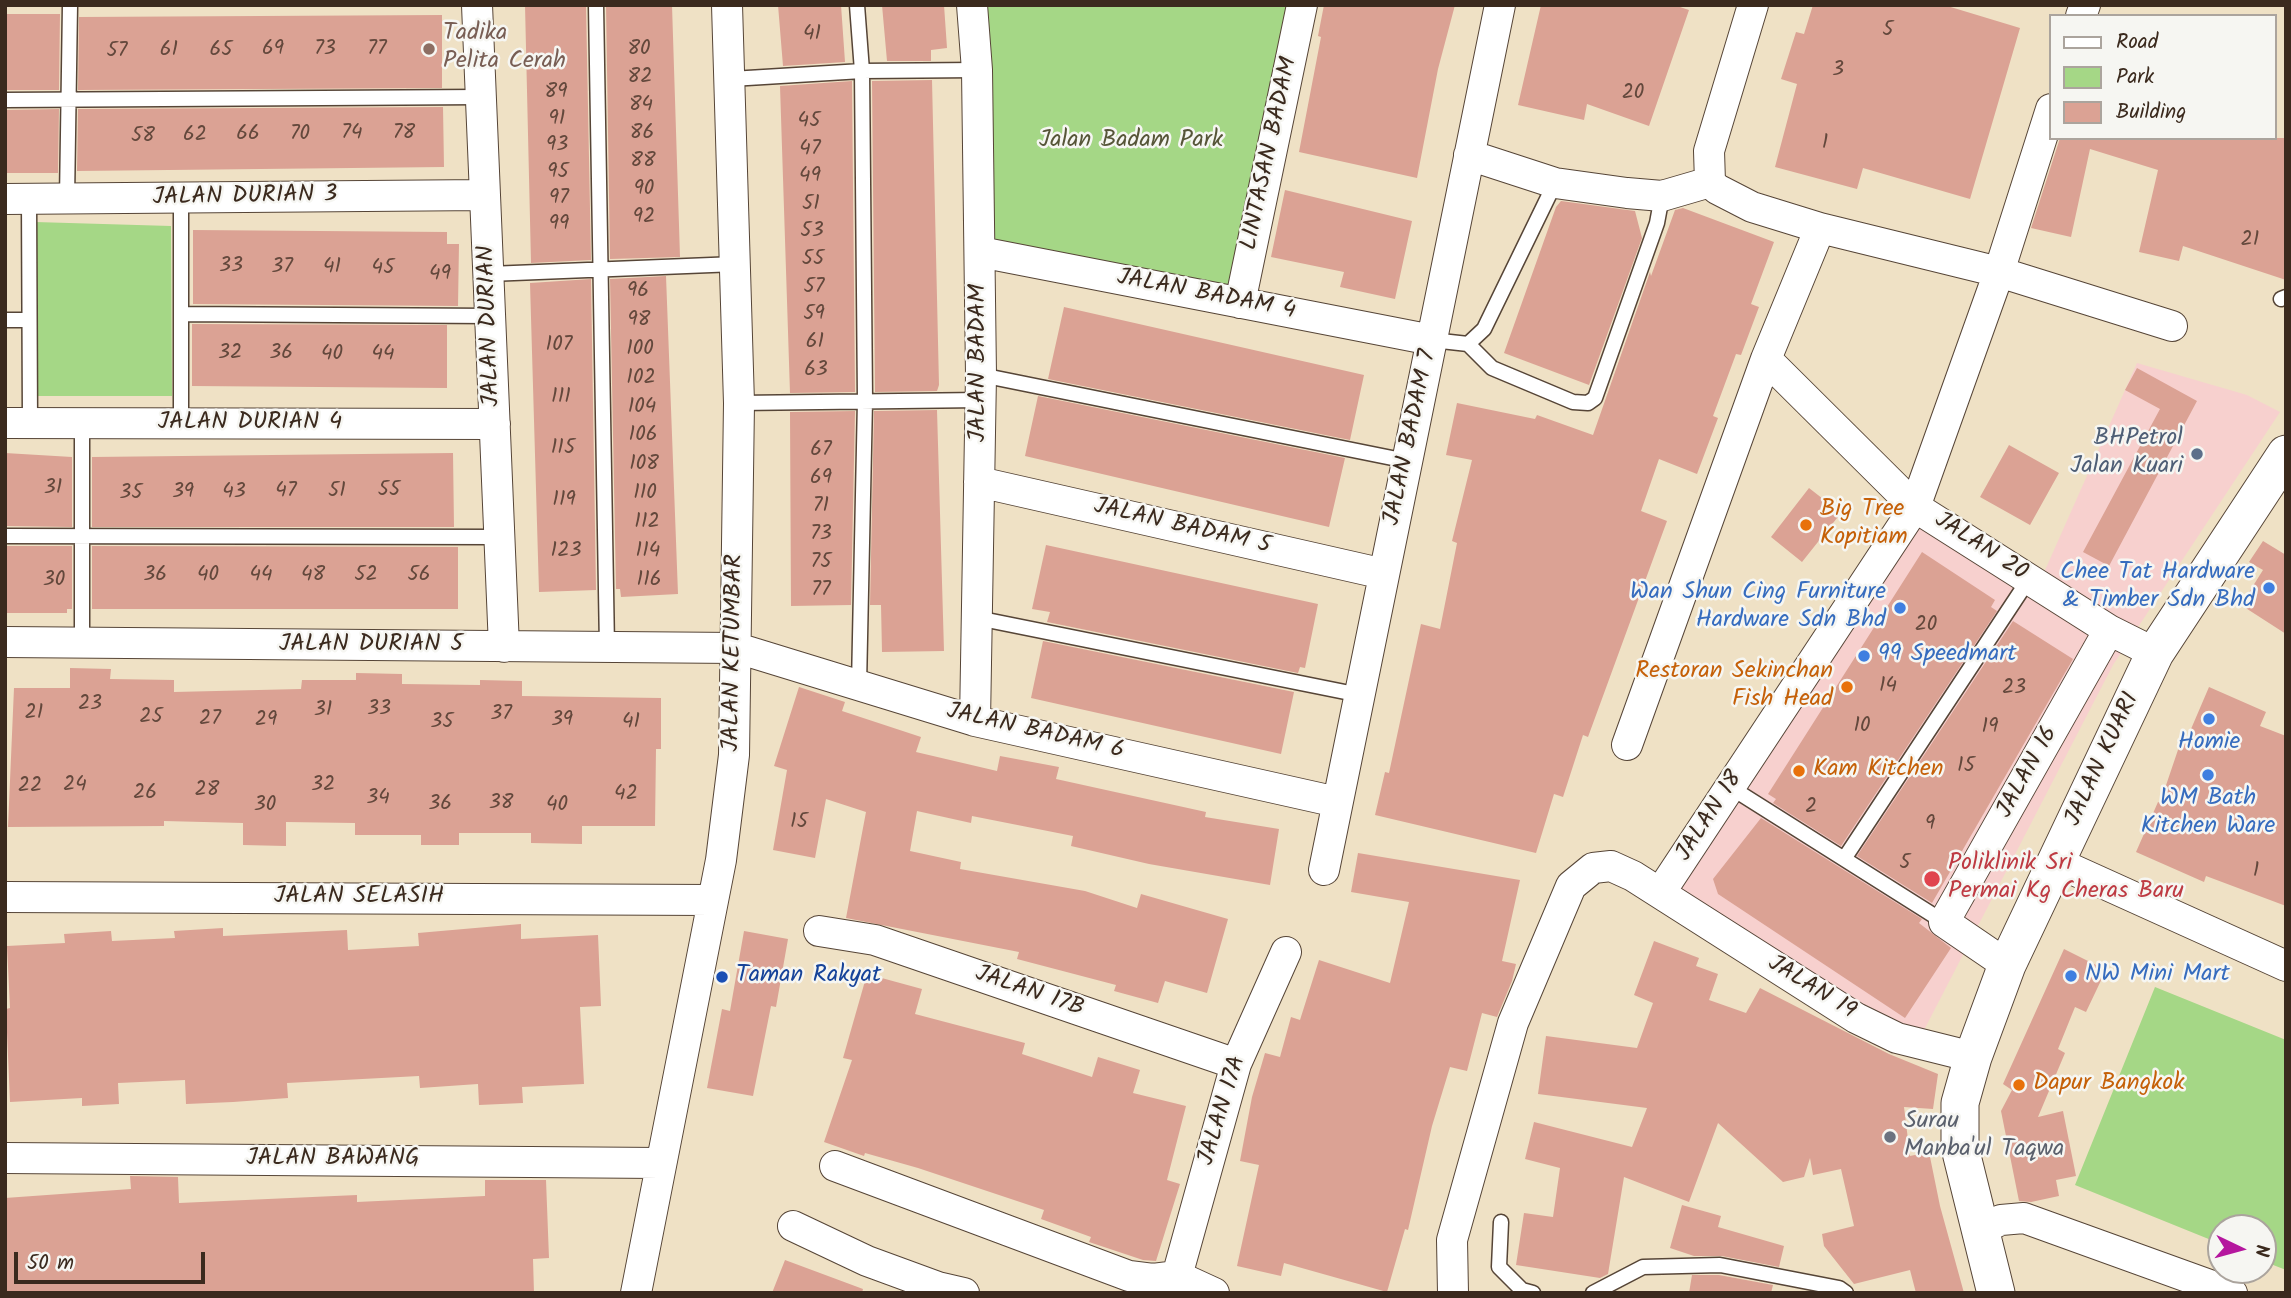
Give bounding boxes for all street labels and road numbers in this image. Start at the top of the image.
street label: LINTASAN BADAM [1237,55,1305,253]
street label: JALAN DURIAN 3 [152,182,338,214]
street label: JALAN DURIAN [474,245,508,407]
street label: JALAN BADAM 4 [1114,265,1298,327]
street label: JALAN BADAM [966,284,994,442]
street label: JALAN BADAM 7 [1379,347,1445,529]
street label: JALAN DURIAN 4 [158,410,342,438]
street label: JALAN BADAM 5 [1091,494,1273,562]
street label: JALAN 20 [1928,507,2032,589]
street label: JALAN KETUMBAR [719,554,751,752]
street label: JALAN DURIAN 5 [279,632,463,660]
street label: JALAN KUARI [2061,689,2147,831]
street label: JALAN BADAM 6 [943,699,1127,767]
street label: JALAN 16 [1992,722,2066,824]
street label: JALAN 18 [1671,767,1751,867]
street label: JALAN SELASIH [274,884,444,912]
street label: JALAN 19 [1762,951,1860,1027]
street label: JALAN 17B [971,961,1087,1025]
street label: JALAN 17A [1194,1053,1254,1169]
street label: JALAN BAWANG [246,1146,420,1174]

